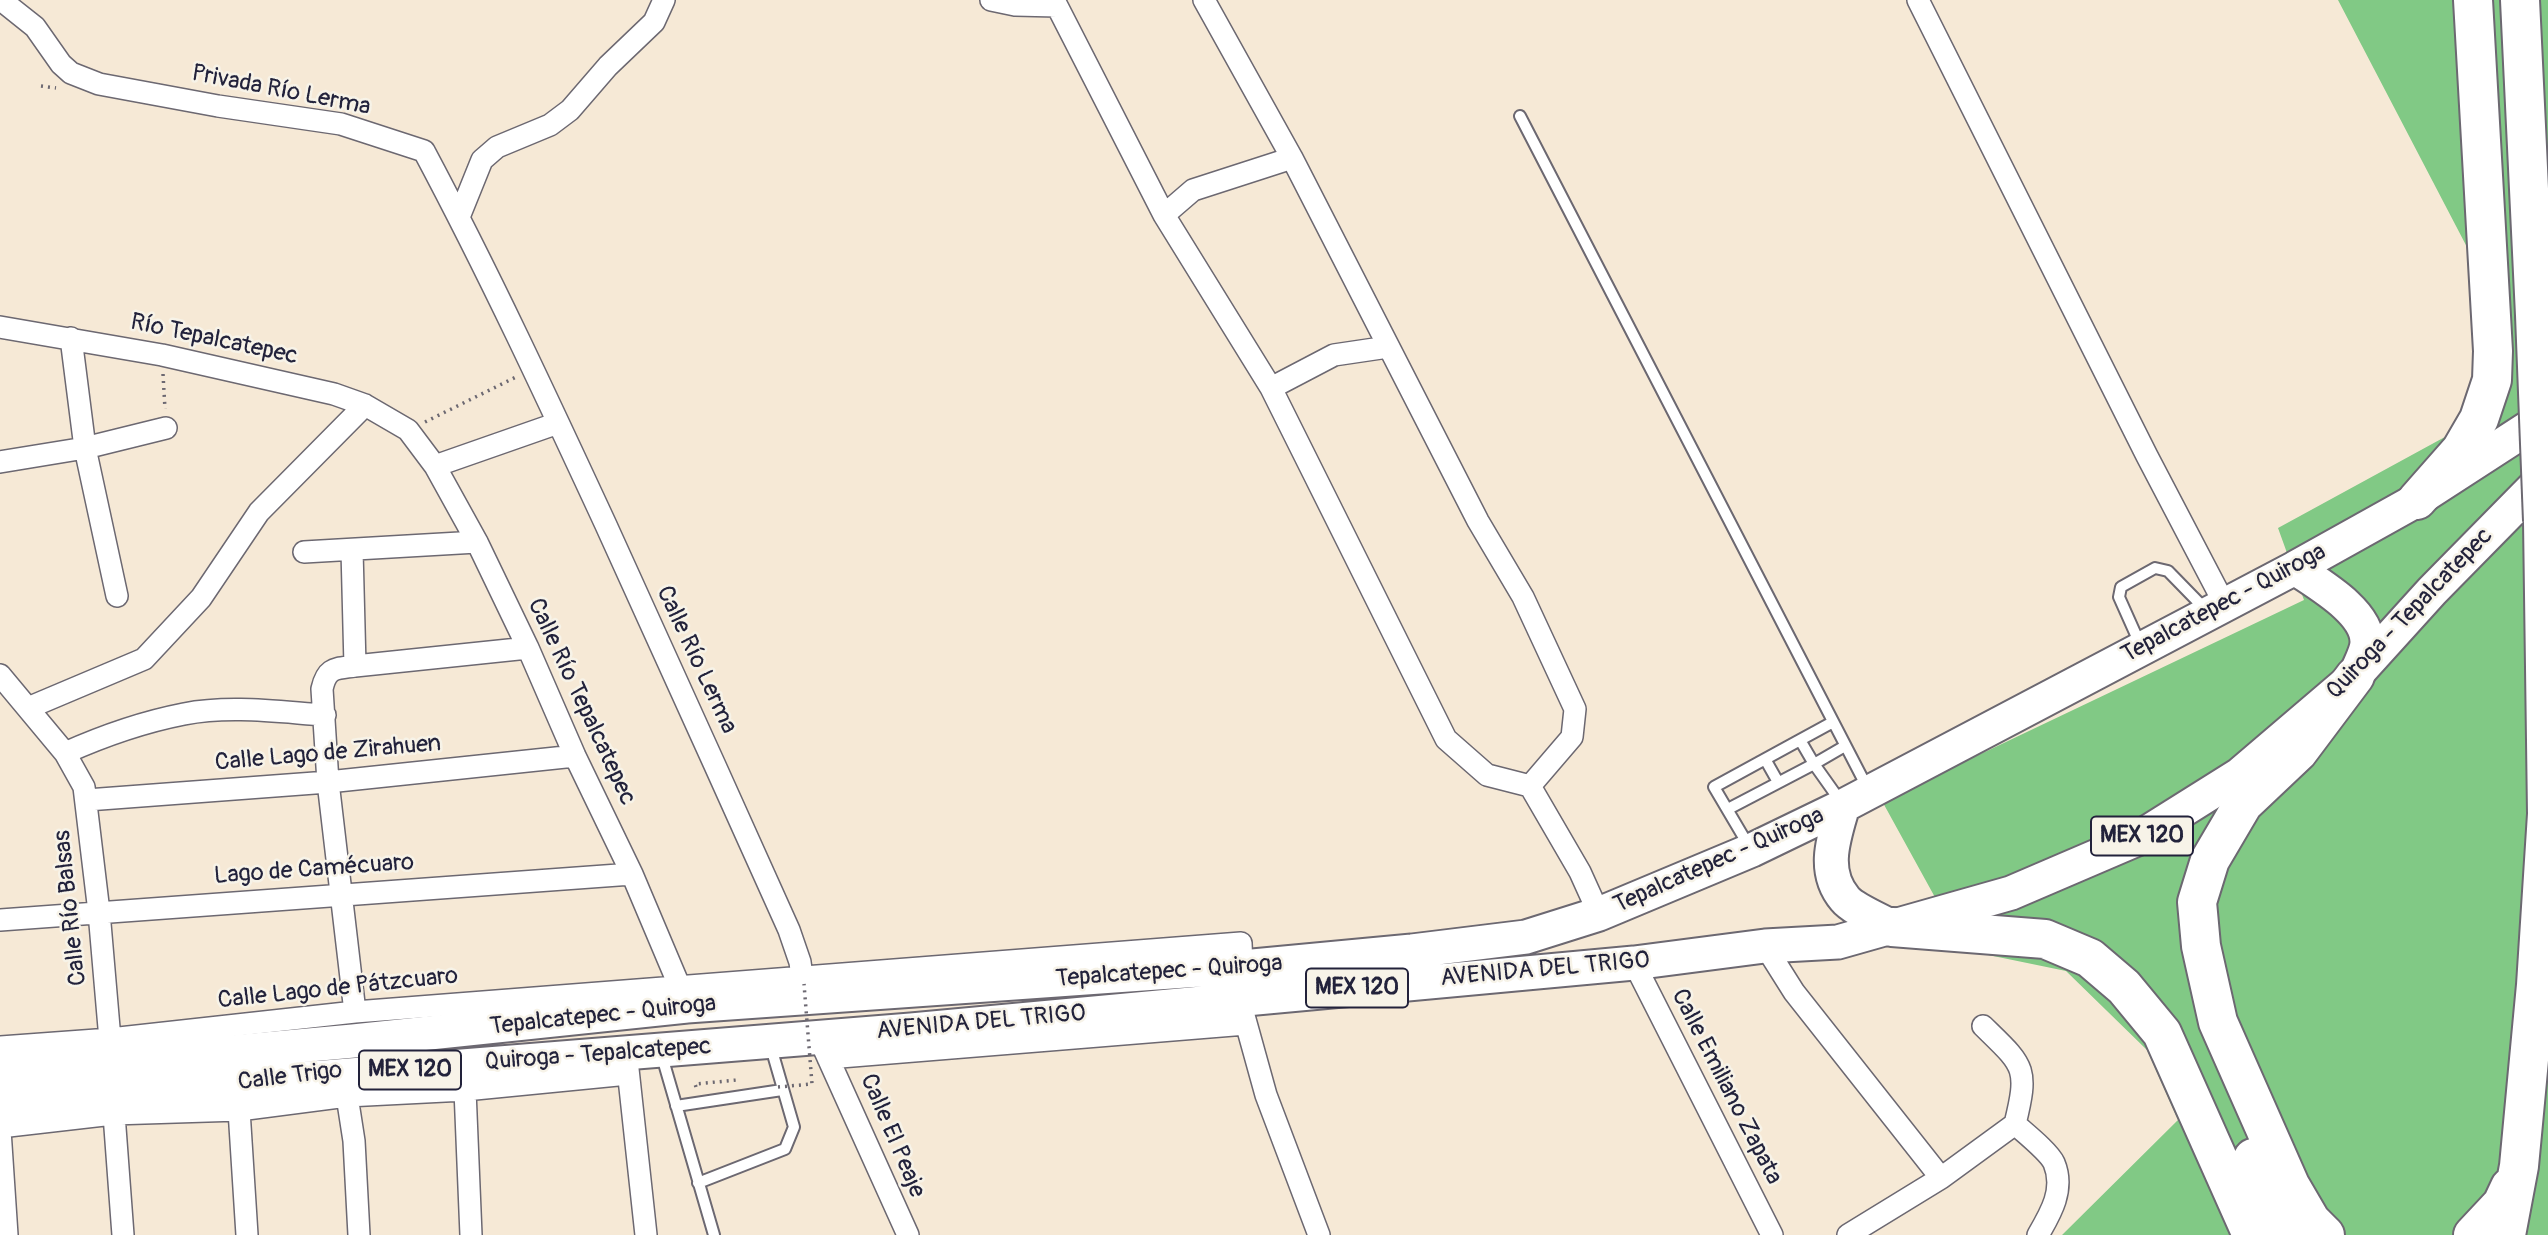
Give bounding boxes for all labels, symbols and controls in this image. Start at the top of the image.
street label: Privada Río Lerma [189,60,373,122]
street label: Río Tepalcatepec [128,308,300,372]
street label: Quiroga - Tepalcatepec [2321,522,2499,706]
street label: Tepalcatepec - Quiroga [2117,538,2331,670]
street label: Calle Río Lerma [649,582,743,738]
street label: Calle Río Tepalcatepec [521,594,641,810]
street label: Calle Lago de Zirahuen [214,730,442,778]
street label: Tepalcatepec - Quiroga [1609,802,1829,920]
road number: MEX 120 [2091,816,2193,856]
street label: Calle Río Balsas [49,829,93,987]
street label: Lago de Camécuaro [213,849,415,891]
street label: AVENIDA DEL TRIGO [1439,947,1651,993]
street label: Tepalcatepec - Quiroga [1055,950,1283,994]
street label: Calle Lago de Pátzcuaro [216,962,460,1016]
road number: MEX 120 [1306,968,1408,1007]
street label: Calle Emiliano Zapata [1664,985,1788,1189]
street label: Tepalcatepec - Quiroga [488,990,718,1042]
street label: AVENIDA DEL TRIGO [875,1000,1087,1046]
street label: Quiroga - Tepalcatepec [484,1033,712,1077]
road number: MEX 120 [359,1050,461,1090]
street label: Calle Trigo [236,1056,344,1098]
street label: Calle El Peaje [853,1070,931,1202]

